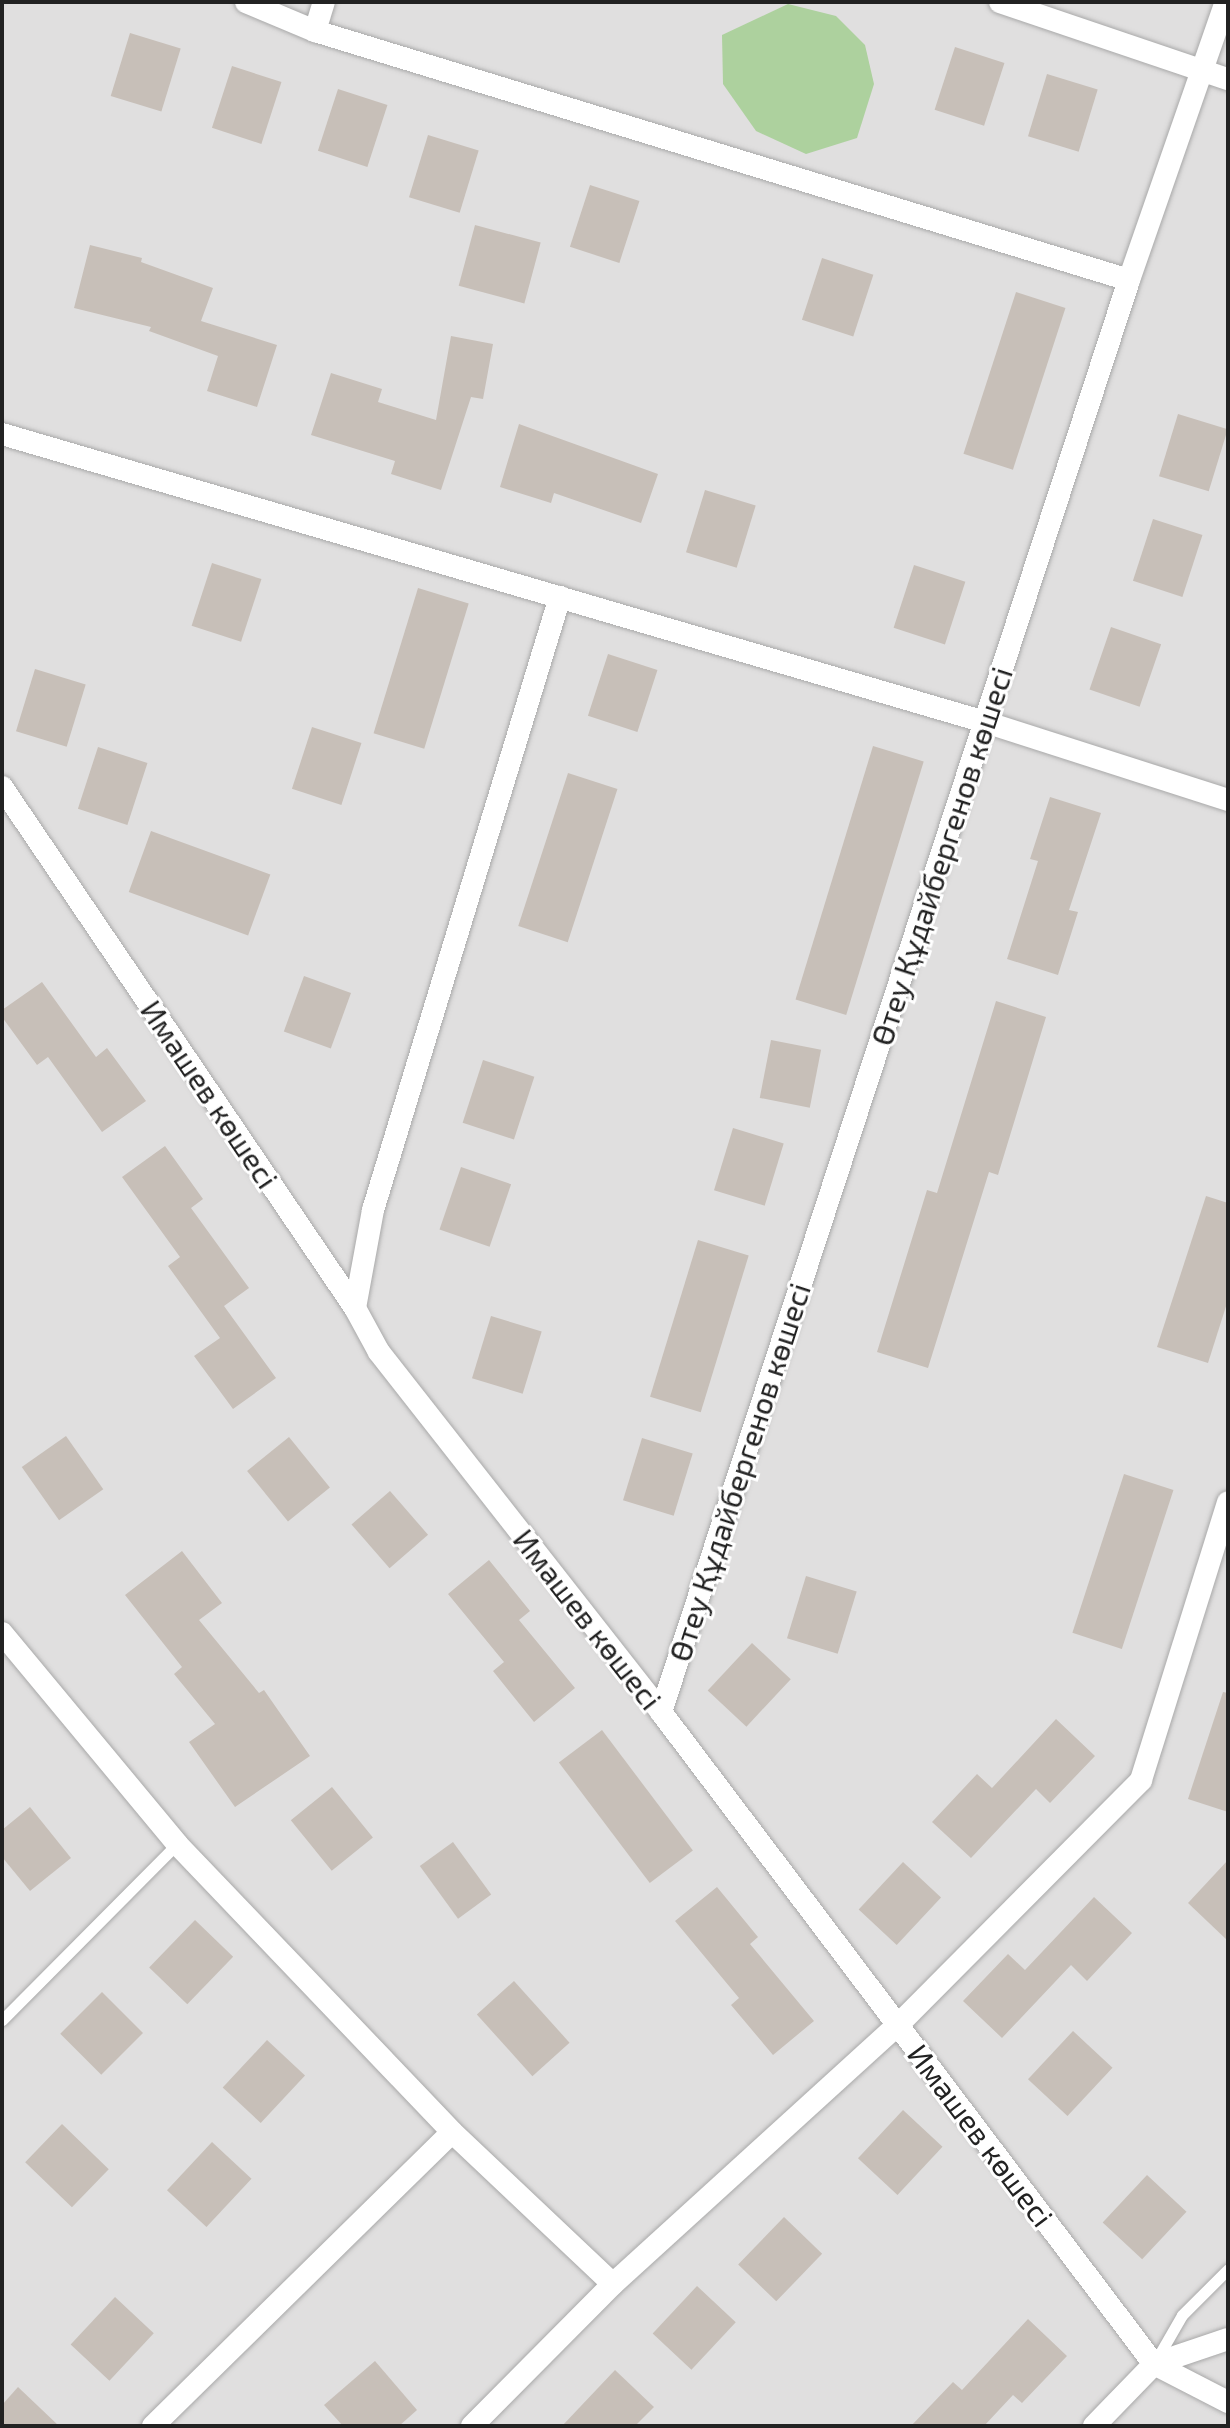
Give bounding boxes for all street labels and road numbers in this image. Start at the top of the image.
street label: Өтеу Құдайбергенов көшесі [863,662,1019,1050]
street label: Имашев көшесі [134,993,286,1195]
street label: Өтеу Құдайбергенов көшесі [661,1278,817,1666]
street label: Имашев көшесі [506,1522,670,1716]
street label: Имашев көшесі [901,2037,1061,2233]

